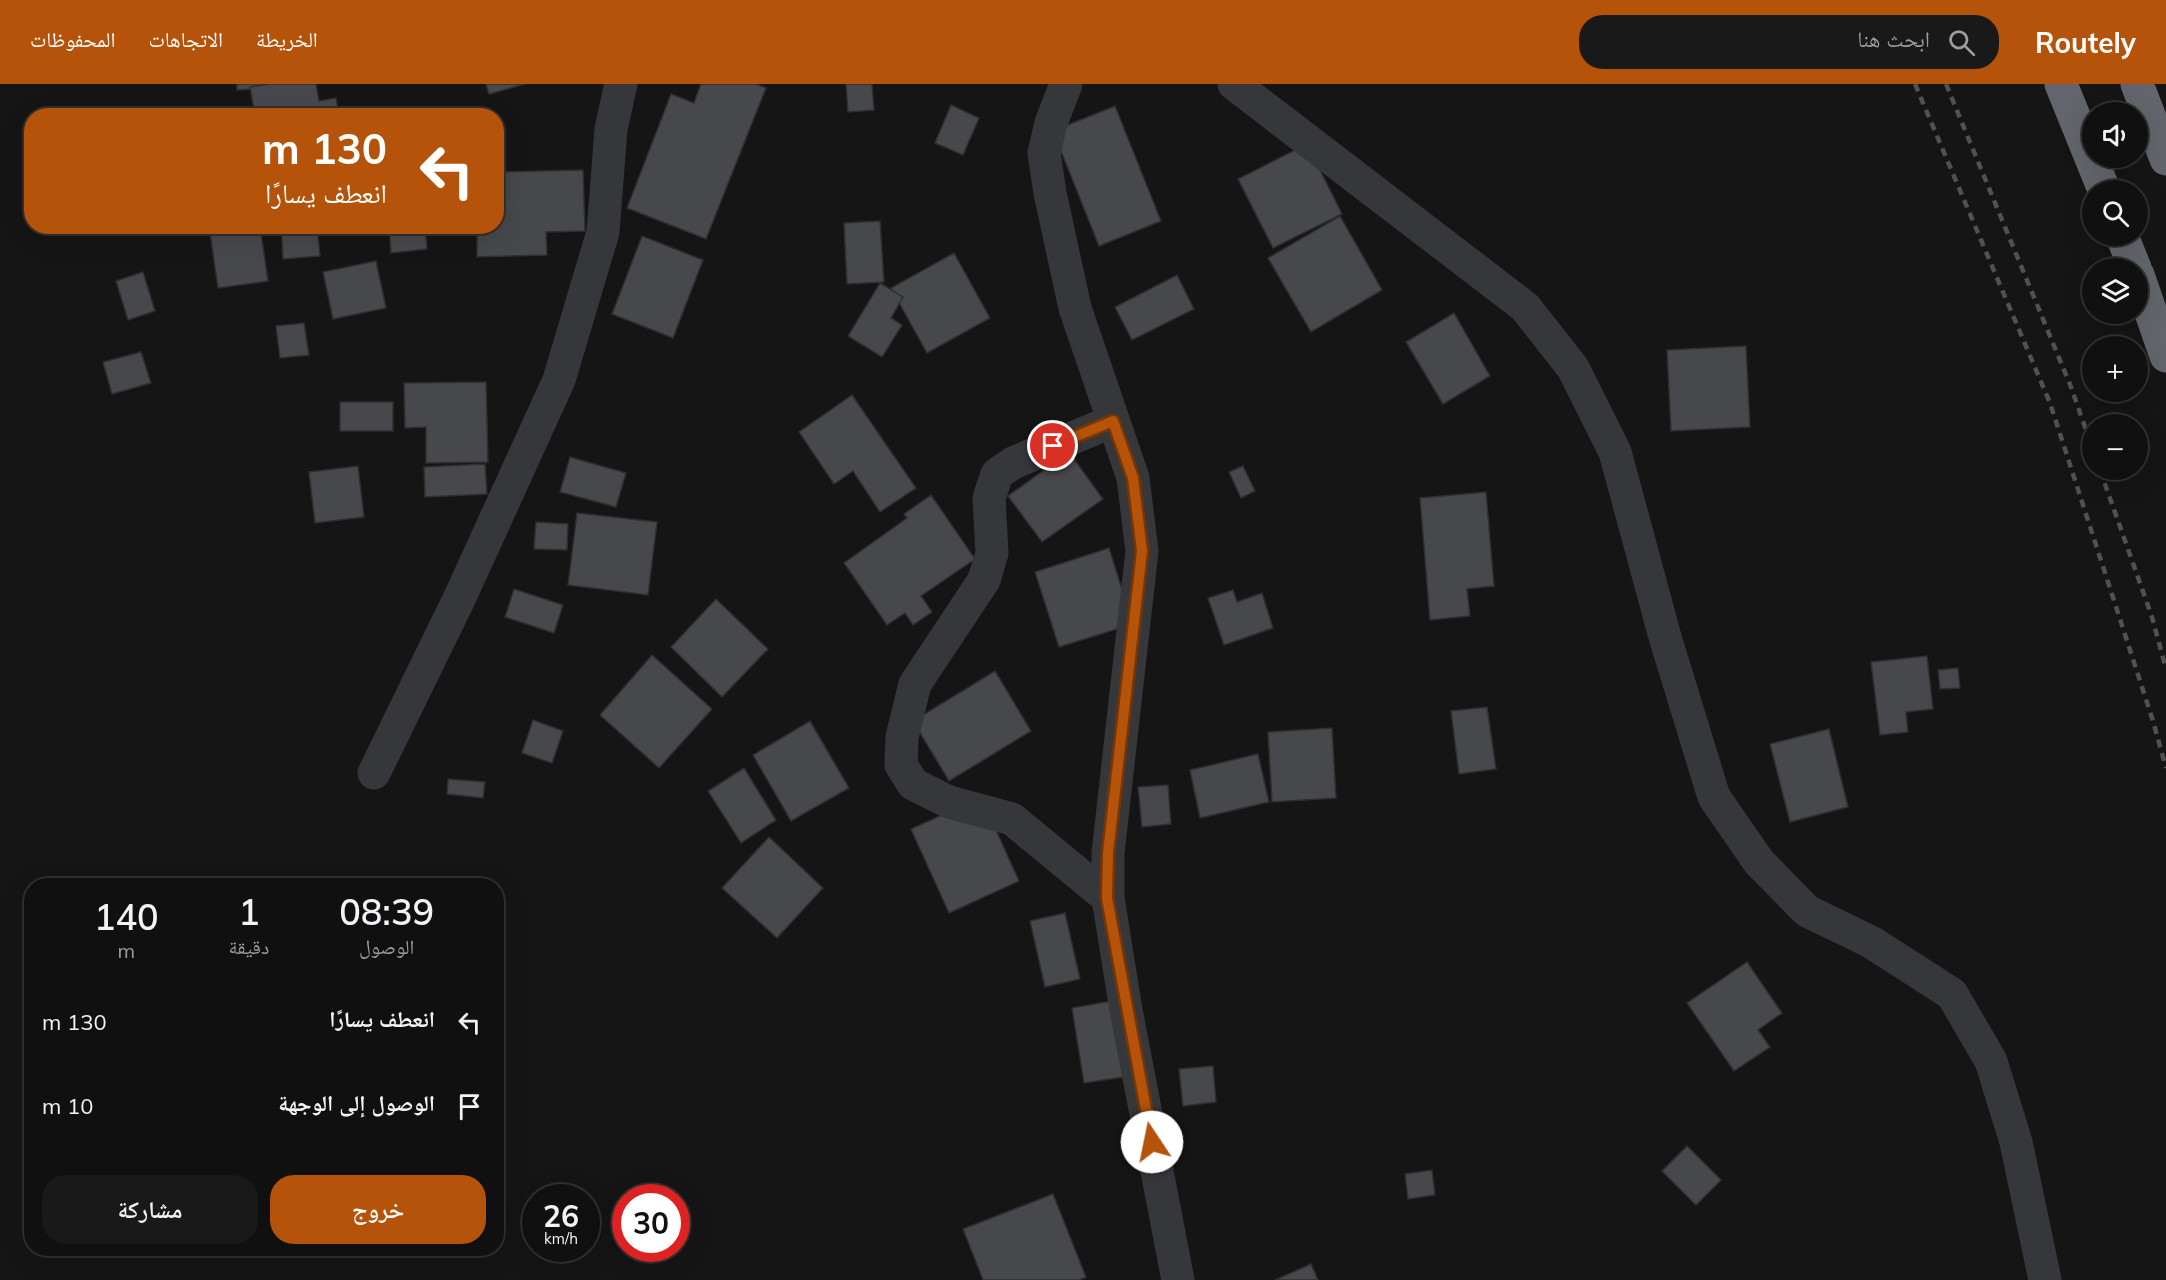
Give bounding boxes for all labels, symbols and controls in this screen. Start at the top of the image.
search box [1579,15,1999,69]
text: ابحث هنا [1857,25,1930,53]
text: Routely [2035,25,2136,60]
text: المحفوظات [30,26,115,52]
text: الاتجاهات [148,26,223,52]
text: الخريطة [256,26,318,52]
icon: search [1945,26,1978,59]
map controls [2082,102,2148,480]
button: sound [2082,102,2148,168]
text: 130 m [262,122,387,175]
icon: left [408,132,486,210]
text: انعطف يسارًا [265,176,387,210]
button: search [2082,180,2148,246]
button: layers [2082,258,2148,324]
button: + [2082,336,2148,402]
button: − [2082,414,2148,480]
pin [1027,420,1078,471]
icon: arrive [1036,429,1069,462]
text: 1 [238,889,260,934]
text: 08:39 [339,889,434,934]
text: 140 [94,894,159,939]
text: دقيقة [229,934,269,959]
text: الوصول [359,934,414,959]
text: m [118,938,135,963]
text: انعطف يسارًا [329,1005,435,1033]
icon: left [453,1006,486,1039]
text: 130 m [42,1008,107,1036]
text: الوصول إلى الوجهة [278,1089,435,1117]
icon: arrive [453,1090,486,1123]
text: 10 m [42,1092,93,1120]
position arrow [1120,1110,1184,1174]
button: مشاركة [42,1175,258,1244]
button: خروج [270,1175,486,1244]
speed limit sign: 30 [612,1184,690,1262]
text: 26 [543,1197,579,1235]
text: km/h [544,1229,578,1248]

